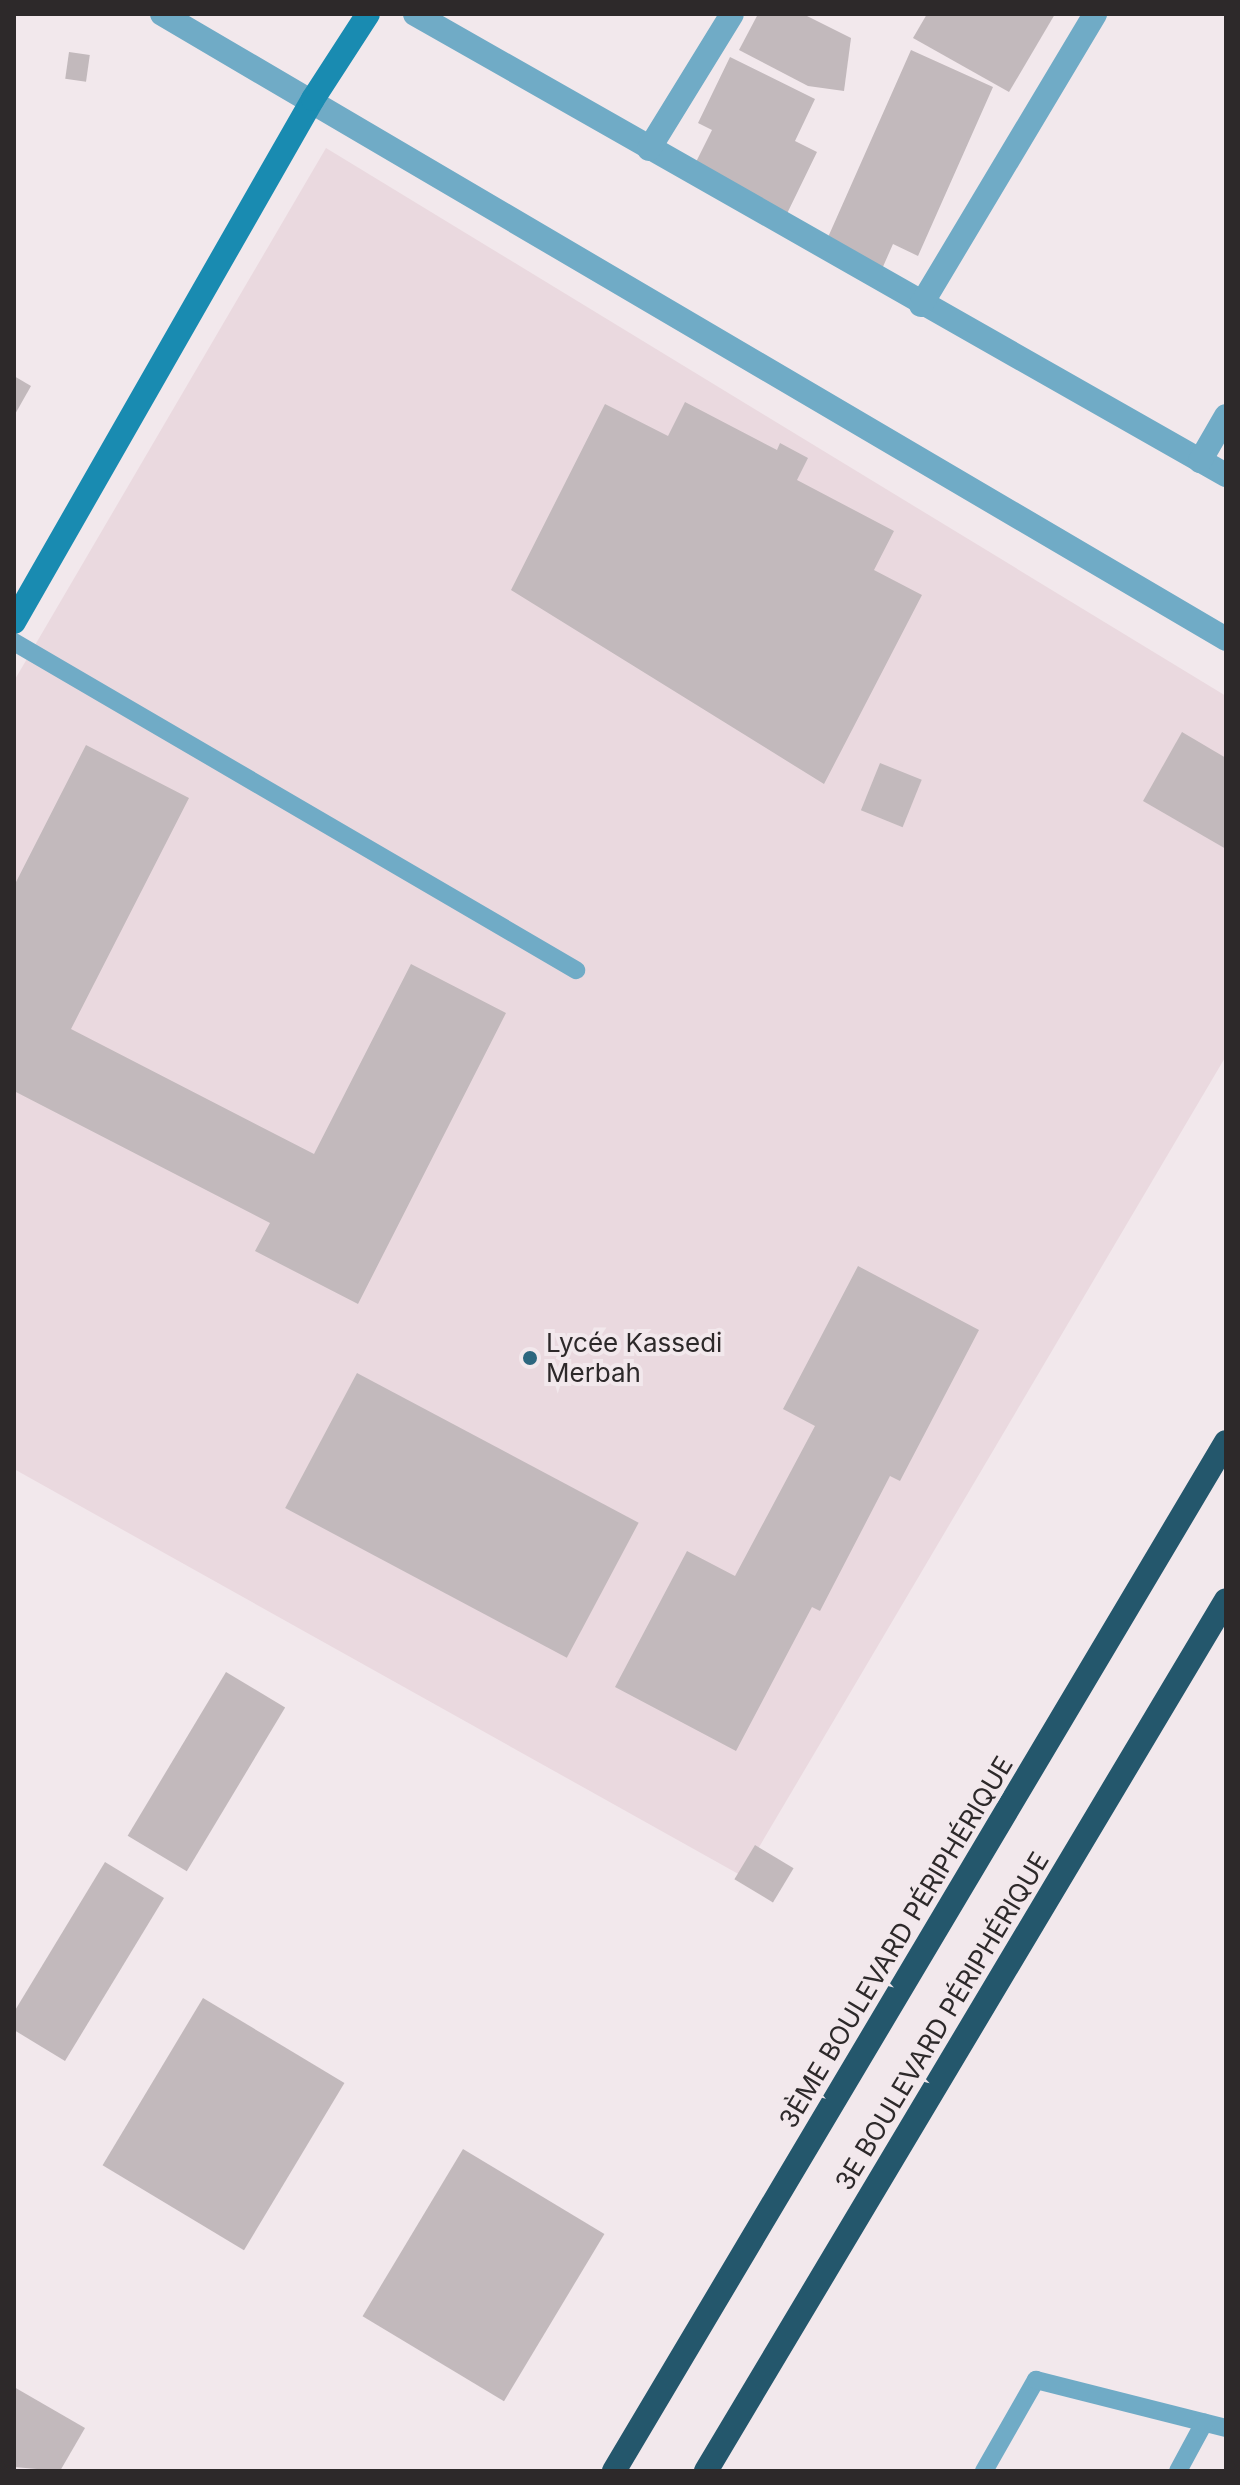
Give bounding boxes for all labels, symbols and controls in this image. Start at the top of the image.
place label: Lycée Kassedi Merbah [546,1327,722,1388]
marker: Lycée Kassedi Merbah [521,1349,539,1367]
street label: 3ÈME BOULEVARD PÉRIPHÉRIQUE [772,1751,1020,2133]
street label: 3E BOULEVARD PÉRIPHÉRIQUE [829,1846,1055,2196]

